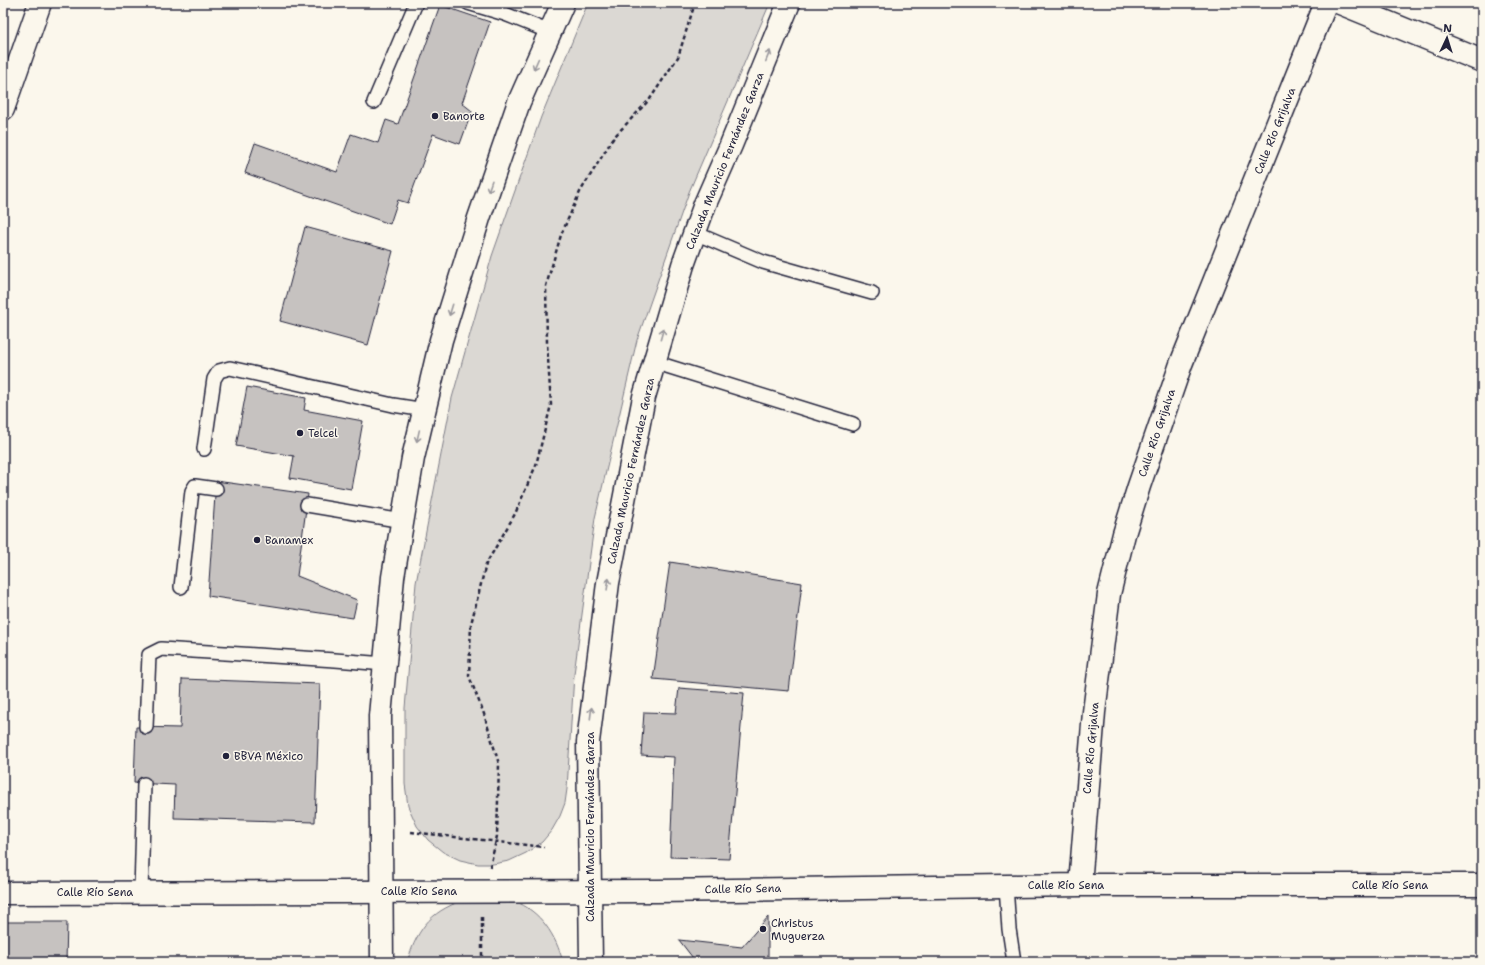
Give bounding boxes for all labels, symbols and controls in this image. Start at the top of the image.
north arrow [1427,18,1467,58]
text: N [1443,21,1453,36]
one-way arrow [764,51,772,63]
one-way arrow [532,58,539,70]
street label: Calzada Mauricio Fernández Garza [682,70,768,252]
street label: Calle Río Grijalva [1251,85,1299,177]
place label: Banorte [443,109,485,124]
marker: Banorte [430,111,440,121]
one-way arrow [486,180,494,192]
one-way arrow [446,304,454,316]
one-way arrow [659,328,666,341]
street label: Calzada Mauricio Fernández Garza [604,376,658,566]
street label: Calle Río Grijalva [1135,387,1179,479]
place label: Telcel [308,426,338,441]
marker: Telcel [295,428,305,438]
one-way arrow [414,429,422,442]
place label: Banamex [265,533,313,548]
marker: Banamex [252,535,262,545]
one-way arrow [604,578,612,591]
street label: Calle Río Grijalva [1080,701,1103,795]
one-way arrow [588,707,595,720]
street label: Calzada Mauricio Fernández Garza [583,732,598,922]
place label: BBVA México [234,749,303,764]
marker: BBVA México [221,751,231,761]
street label: Calle Río Sena [1028,878,1104,893]
street label: Calle Río Sena [1352,878,1428,893]
street label: Calle Río Sena [705,881,781,897]
street label: Calle Río Sena [381,884,457,899]
street label: Calle Río Sena [57,885,133,900]
place label: Christus Muguerza [771,916,825,944]
marker: Christus Muguerza [758,924,768,934]

